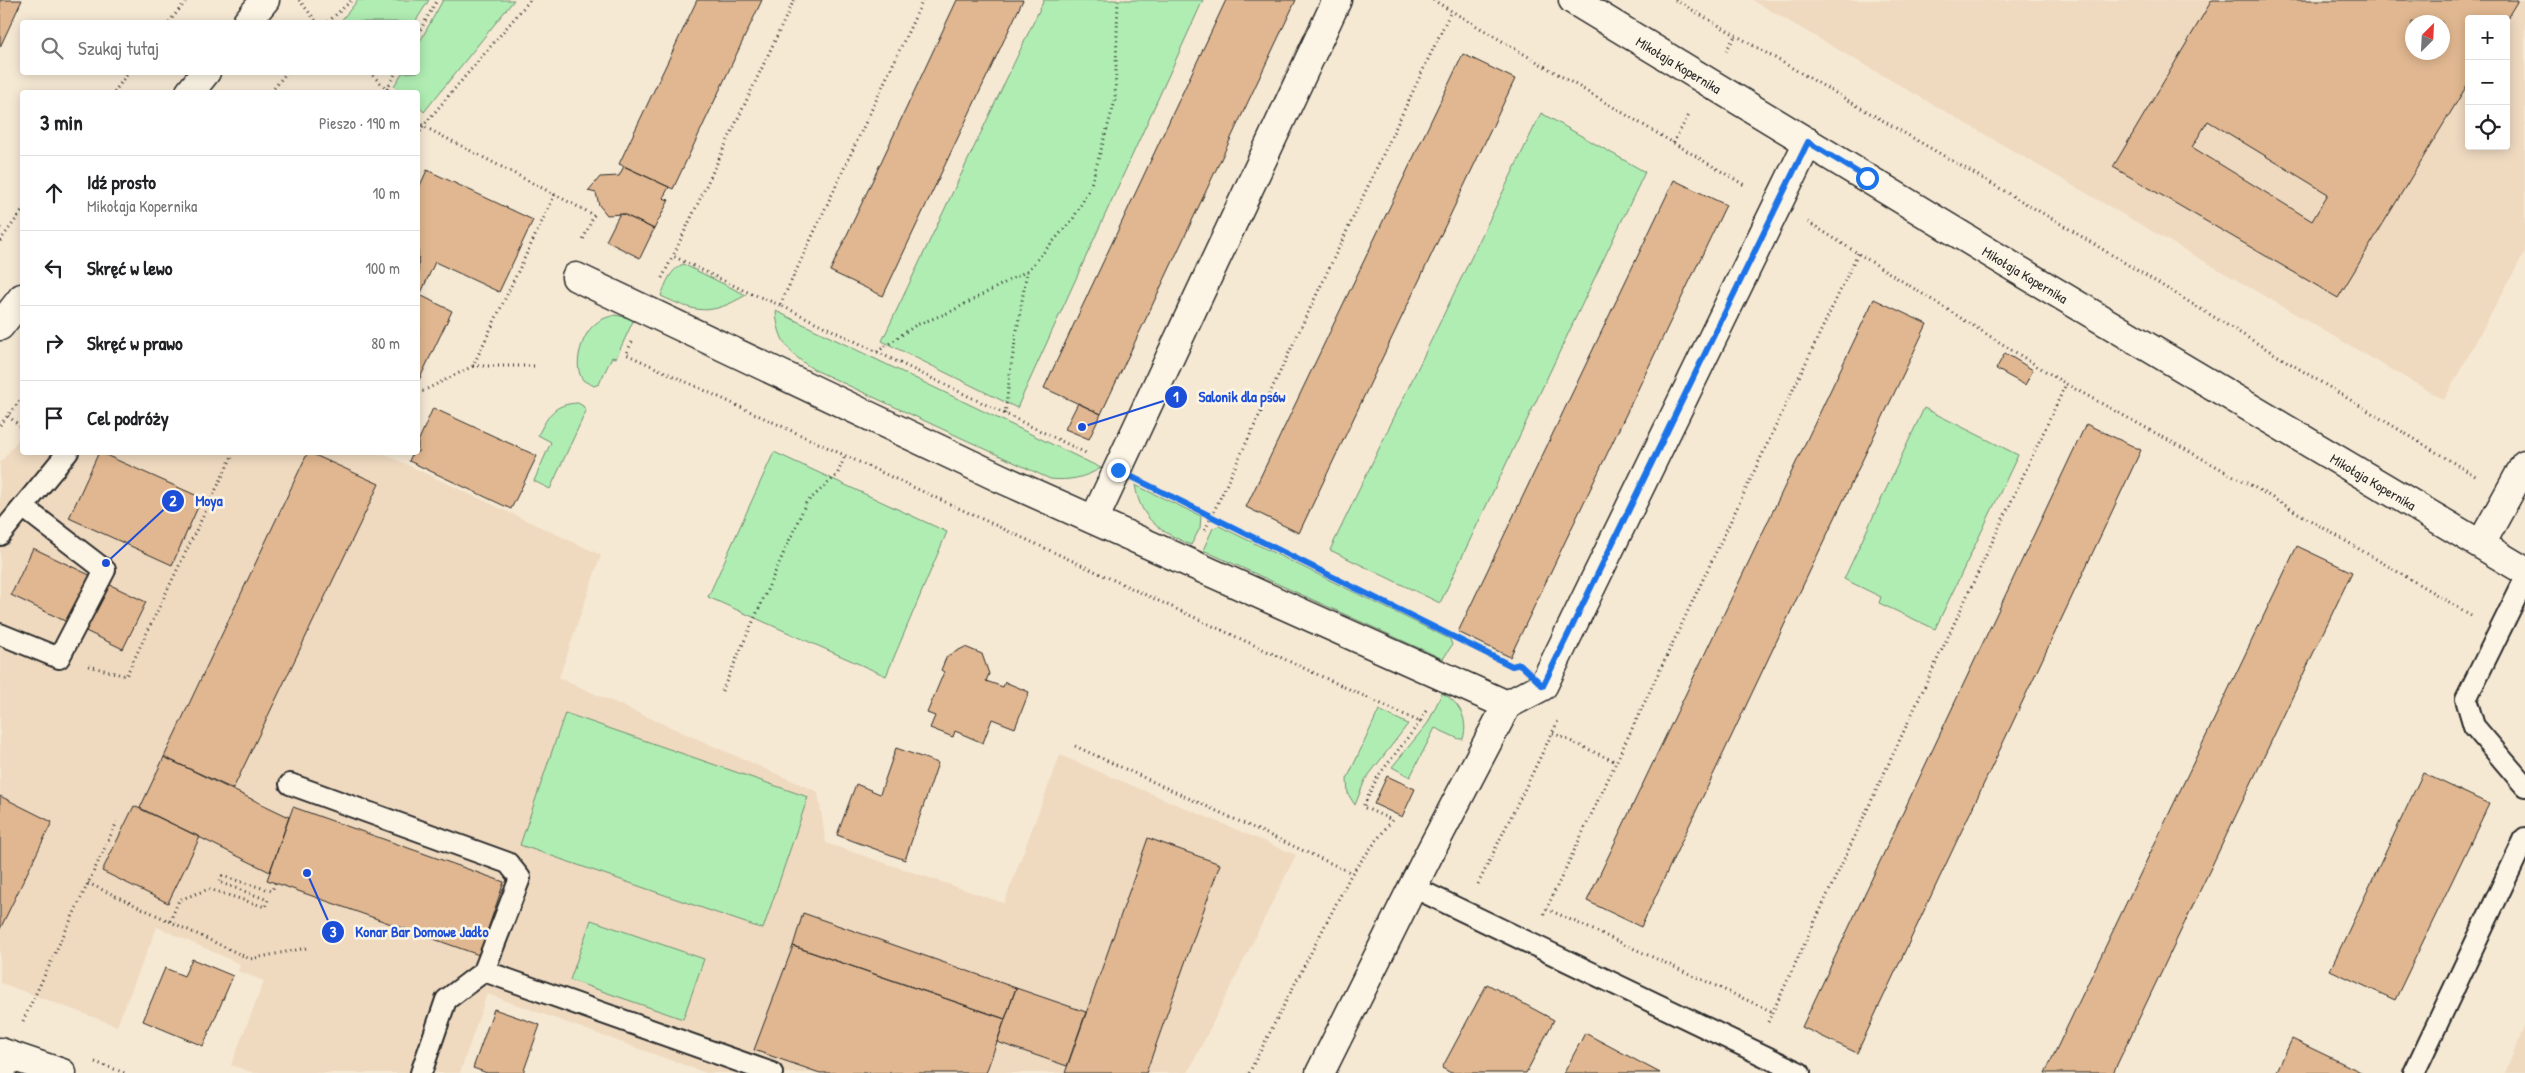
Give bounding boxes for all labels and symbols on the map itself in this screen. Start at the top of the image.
north arrow [2405,15,2450,60]
street label: Mikołaja Kopernika [1633,31,1726,98]
route start [1856,167,1879,190]
street label: Mikołaja Kopernika [1979,241,2072,307]
callout: Salonik dla psów [1164,382,1296,412]
text: 1 [1173,386,1179,407]
text: Salonik dla psów [1199,386,1286,408]
street label: Mikołaja Kopernika [2327,448,2420,514]
route end [1107,459,1130,482]
callout: Moya [161,486,233,516]
text: 2 [169,490,177,511]
text: Moya [195,490,223,512]
callout: Konar Bar Domowe Jadło [321,917,499,947]
text: 3 [330,921,337,942]
text: Konar Bar Domowe Jadło [355,921,489,942]

